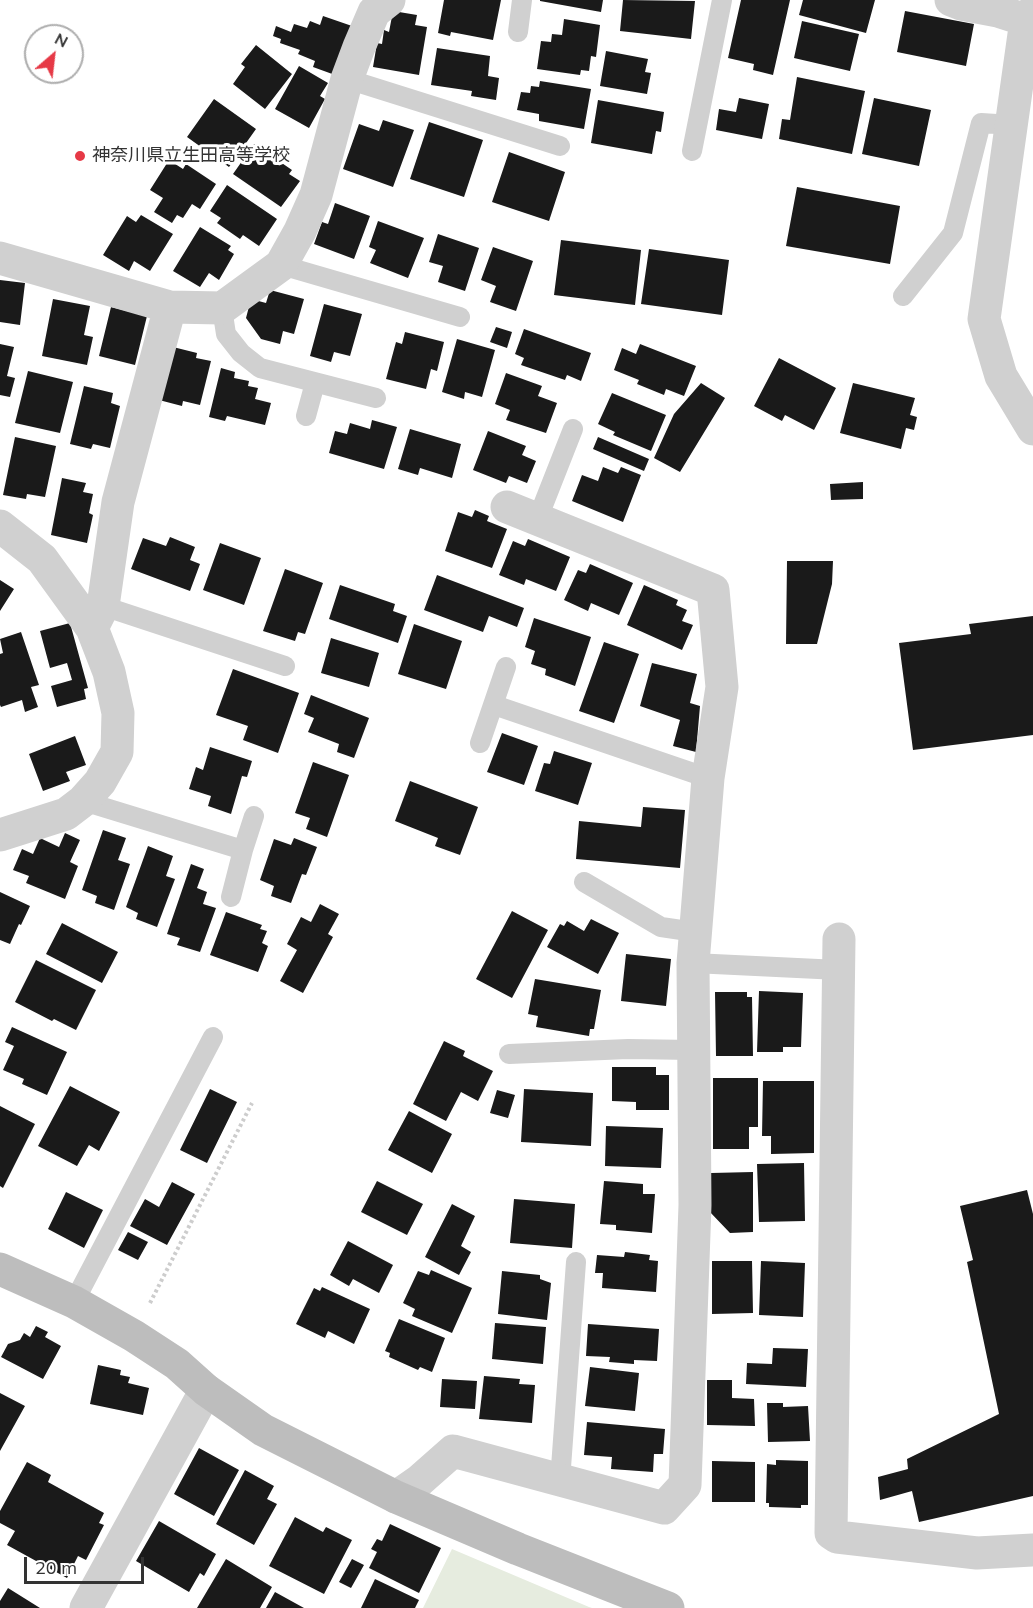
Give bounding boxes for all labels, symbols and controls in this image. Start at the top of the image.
north arrow [24,24,84,84]
text: N [51,28,72,52]
place label: 神奈川県立生田高等学校 [92,145,290,167]
marker: 神奈川県立生田高等学校 [73,149,87,163]
scale bar [27,1545,147,1583]
text: 20 m [35,1556,77,1579]

